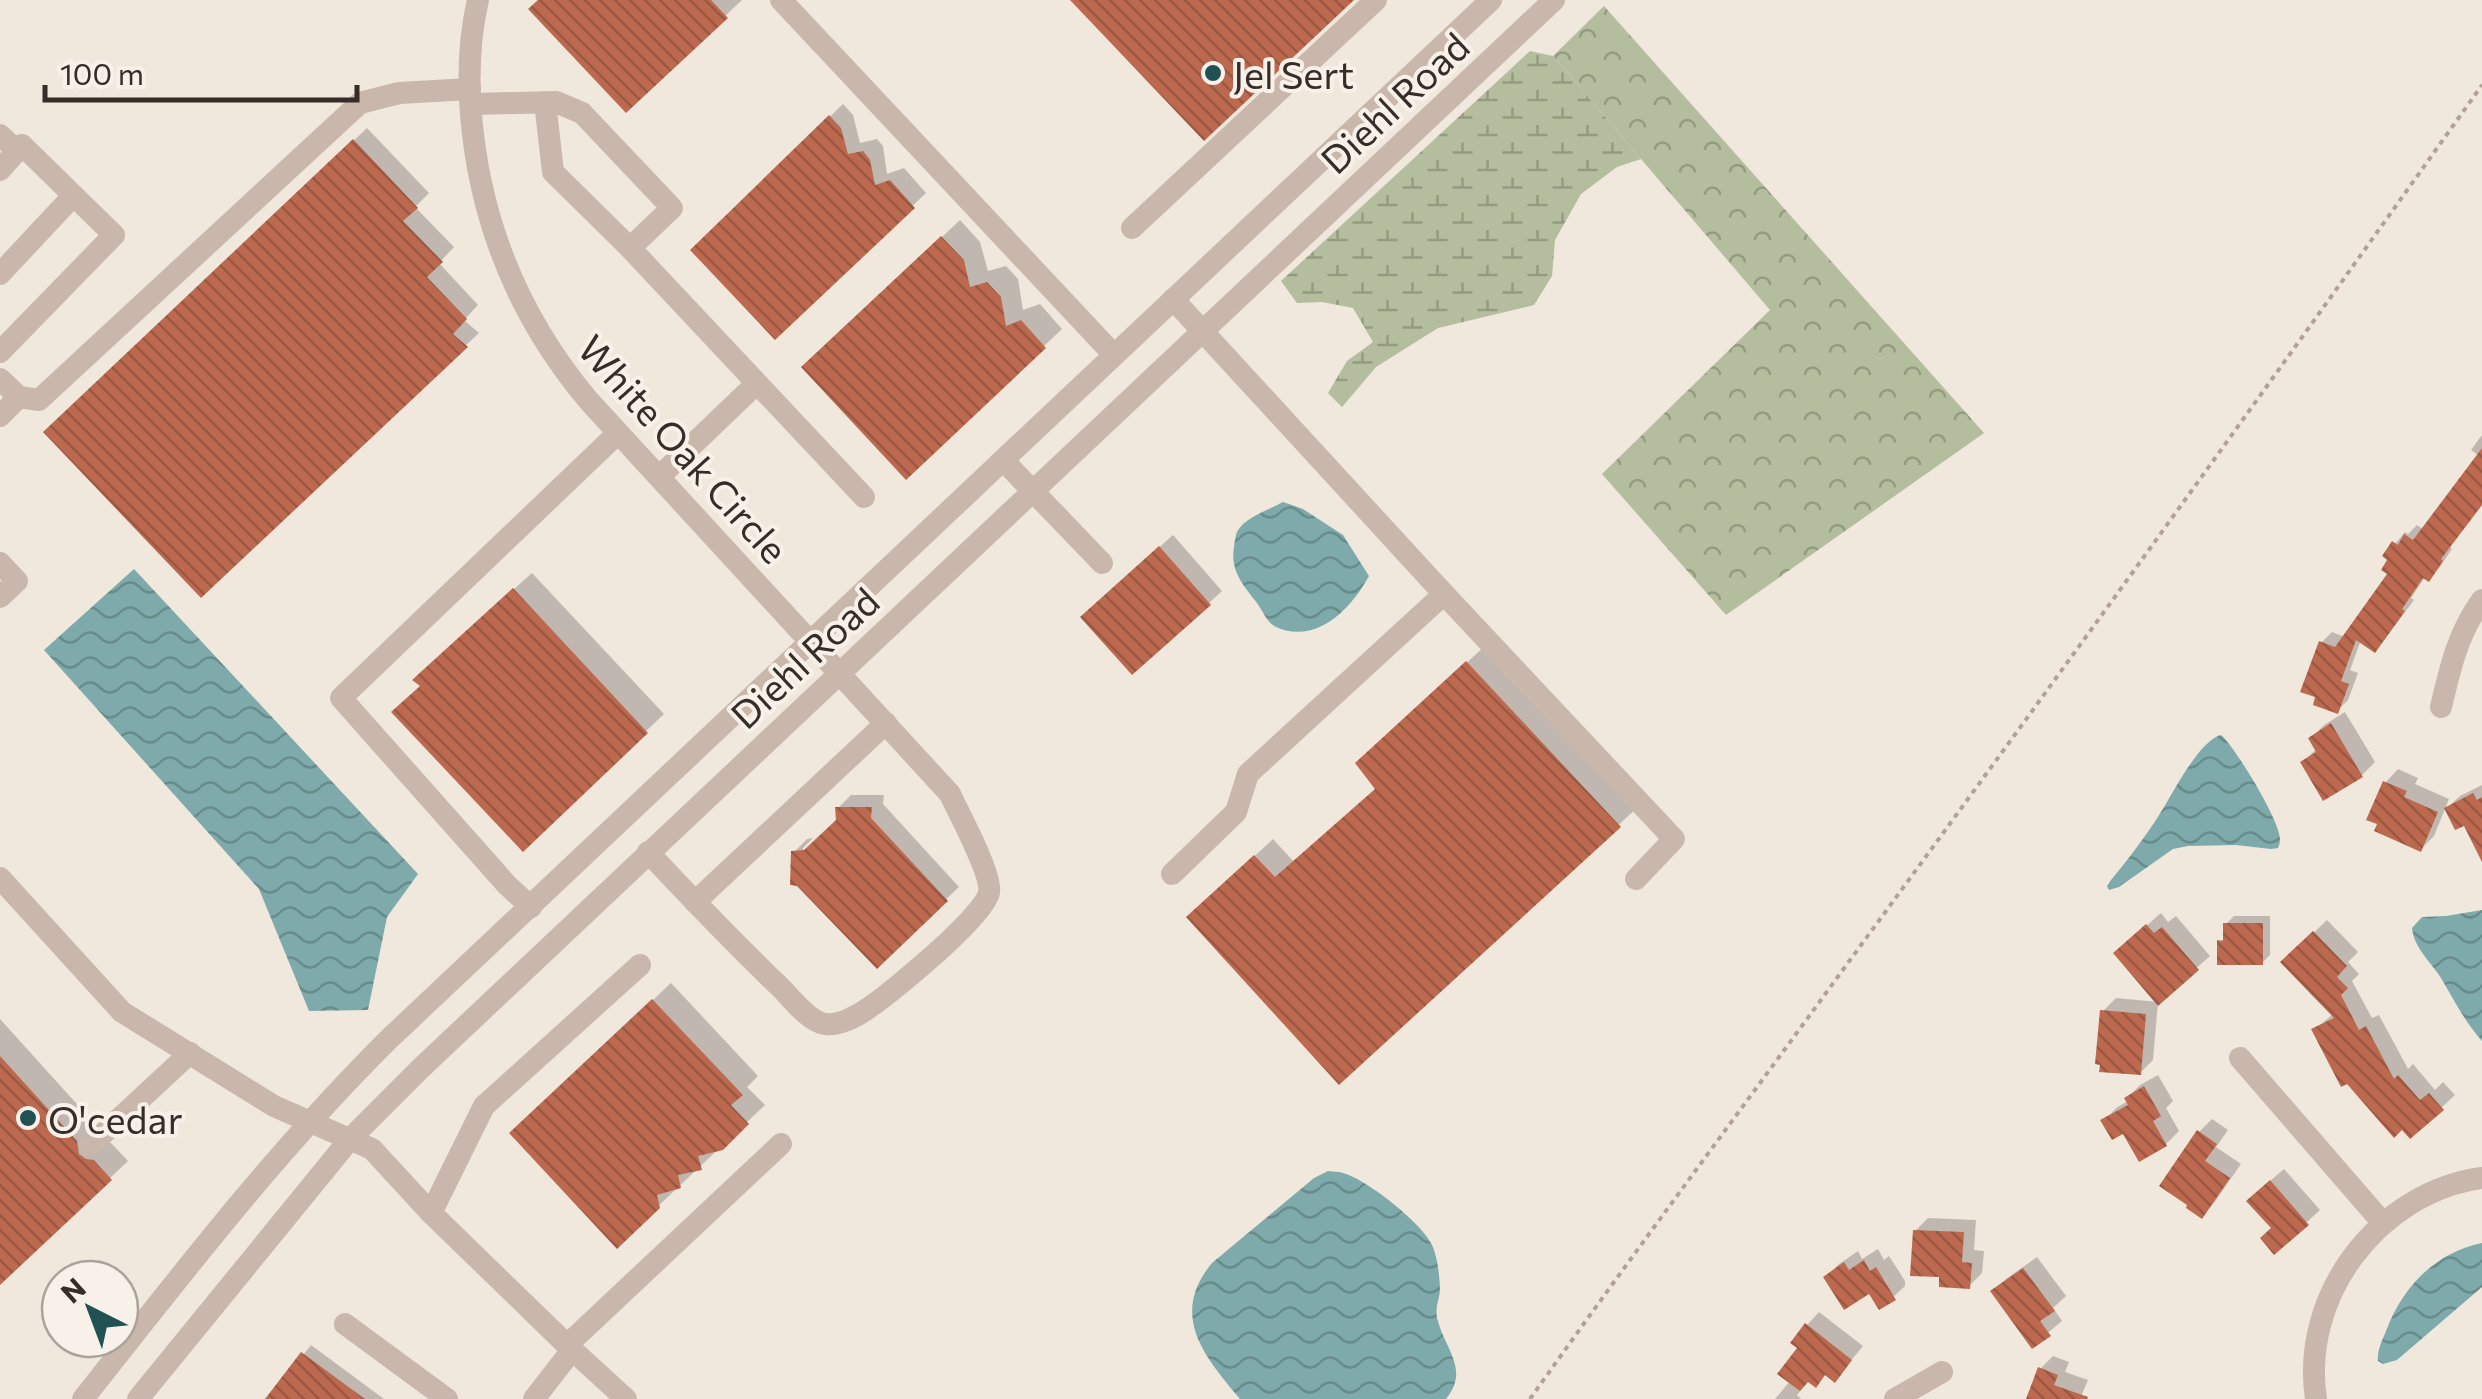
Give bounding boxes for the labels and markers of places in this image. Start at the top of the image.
place label: Jel Sert [1233,50,1354,97]
marker: Jel Sert [1202,62,1224,84]
place label: O'cedar [48,1095,183,1142]
marker: O'cedar [17,1107,39,1129]

